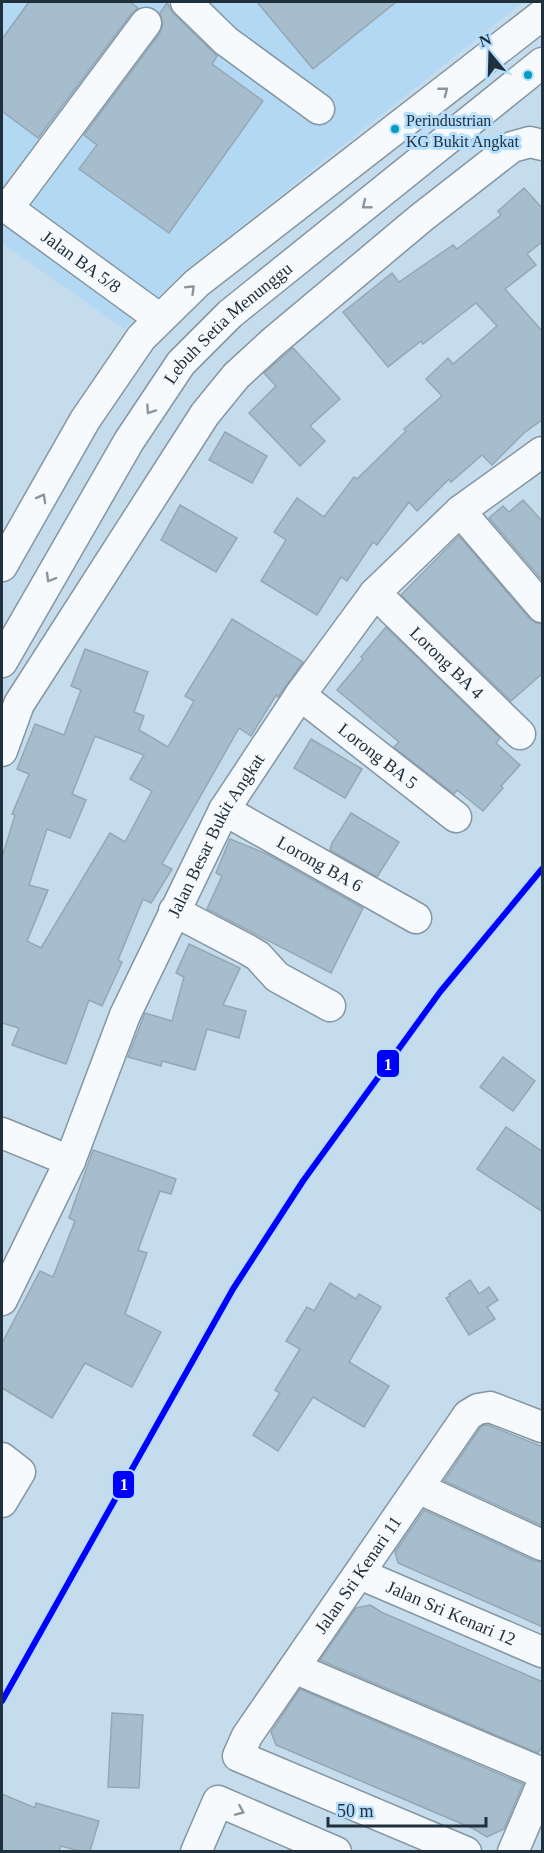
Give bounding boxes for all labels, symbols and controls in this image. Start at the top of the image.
north arrow [460,24,520,84]
text: N [477,30,494,50]
unlabelled marker [522,69,534,81]
one-way arrow [437,88,448,99]
place label: Perindustrian KG Bukit Angkat [406,112,519,151]
marker: Perindustrian KG Bukit Angkat [389,123,401,135]
one-way arrow [362,198,373,209]
street label: Jalan BA 5/8 [38,226,125,297]
street label: Lebuh Setia Menunggu [160,258,296,388]
one-way arrow [184,285,194,296]
one-way arrow [145,404,157,414]
one-way arrow [35,493,46,504]
one-way arrow [46,572,57,582]
street label: Lorong BA 4 [406,622,488,703]
street label: Lorong BA 5 [334,719,422,793]
street label: Jalan Besar Bukit Angkat [164,750,268,921]
street label: Lorong BA 6 [274,832,366,896]
line badge: 1 [376,1049,400,1078]
text: 1 [384,1056,392,1073]
line badge: 1 [112,1470,135,1499]
text: 1 [120,1476,128,1493]
street label: Jalan Sri Kenari 11 [311,1512,405,1637]
street label: Jalan Sri Kenari 12 [383,1577,519,1649]
scale bar [328,1790,486,1828]
text: 50 m [337,1801,374,1821]
one-way arrow [234,1803,245,1815]

